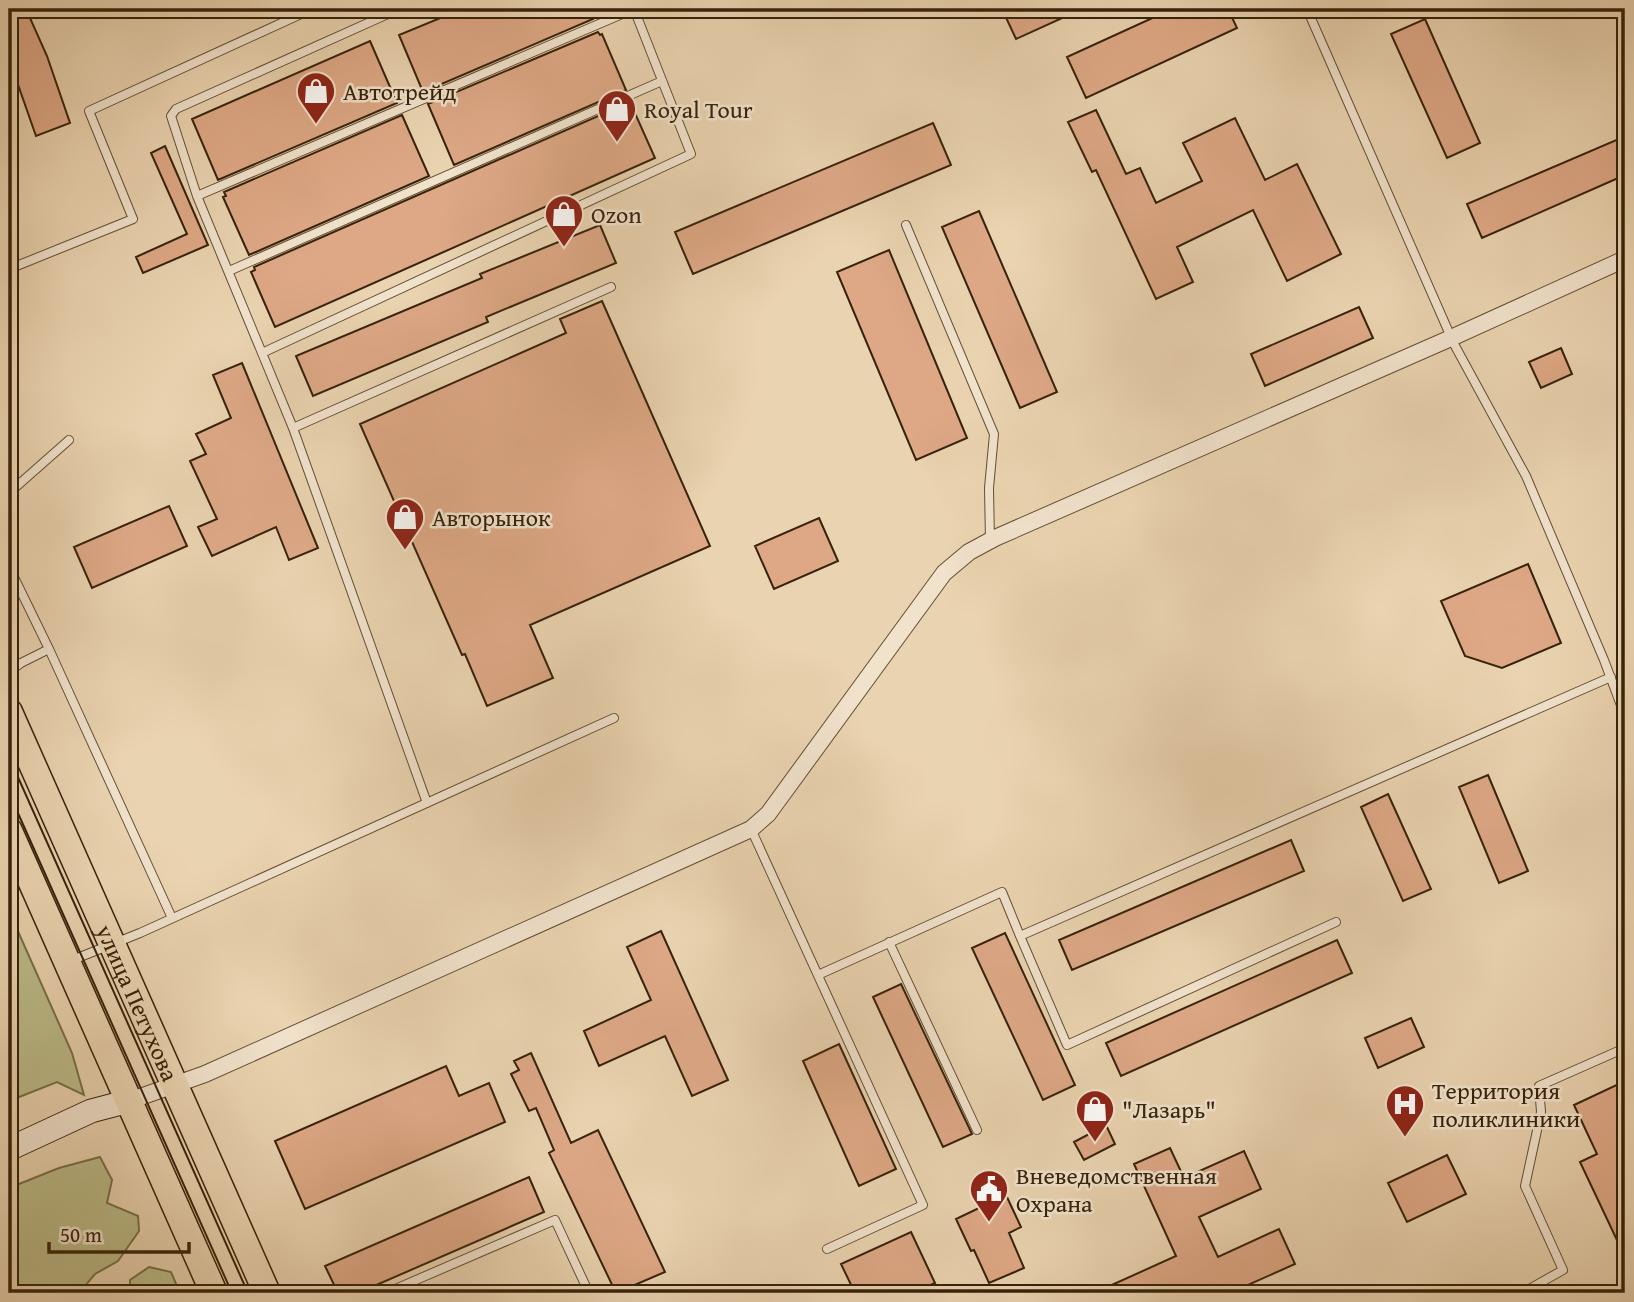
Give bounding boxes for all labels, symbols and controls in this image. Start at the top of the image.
shop icon: Автотрейд [295,70,337,125]
place label: Автотрейд [343,74,456,109]
shop icon: Royal Tour [596,88,638,143]
place label: Royal Tour [644,92,753,127]
shop icon: Ozon [543,193,585,248]
place label: Ozon [591,197,642,232]
shop icon: Авторынок [384,496,426,551]
place label: Авторынок [432,500,551,535]
street label: улица Петухова [88,918,188,1087]
place label: Территория поликлиники [1432,1073,1580,1136]
hospital icon: Территория поликлиники [1384,1083,1426,1138]
shop icon: "Лазарь" [1074,1088,1116,1143]
place label: "Лазарь" [1122,1092,1216,1127]
place label: Вневедомственная Охрана [1016,1158,1217,1221]
public building icon: Вневедомственная Охрана [968,1168,1010,1223]
scale bar [49,1211,189,1255]
text: 50 m [60,1219,102,1250]

